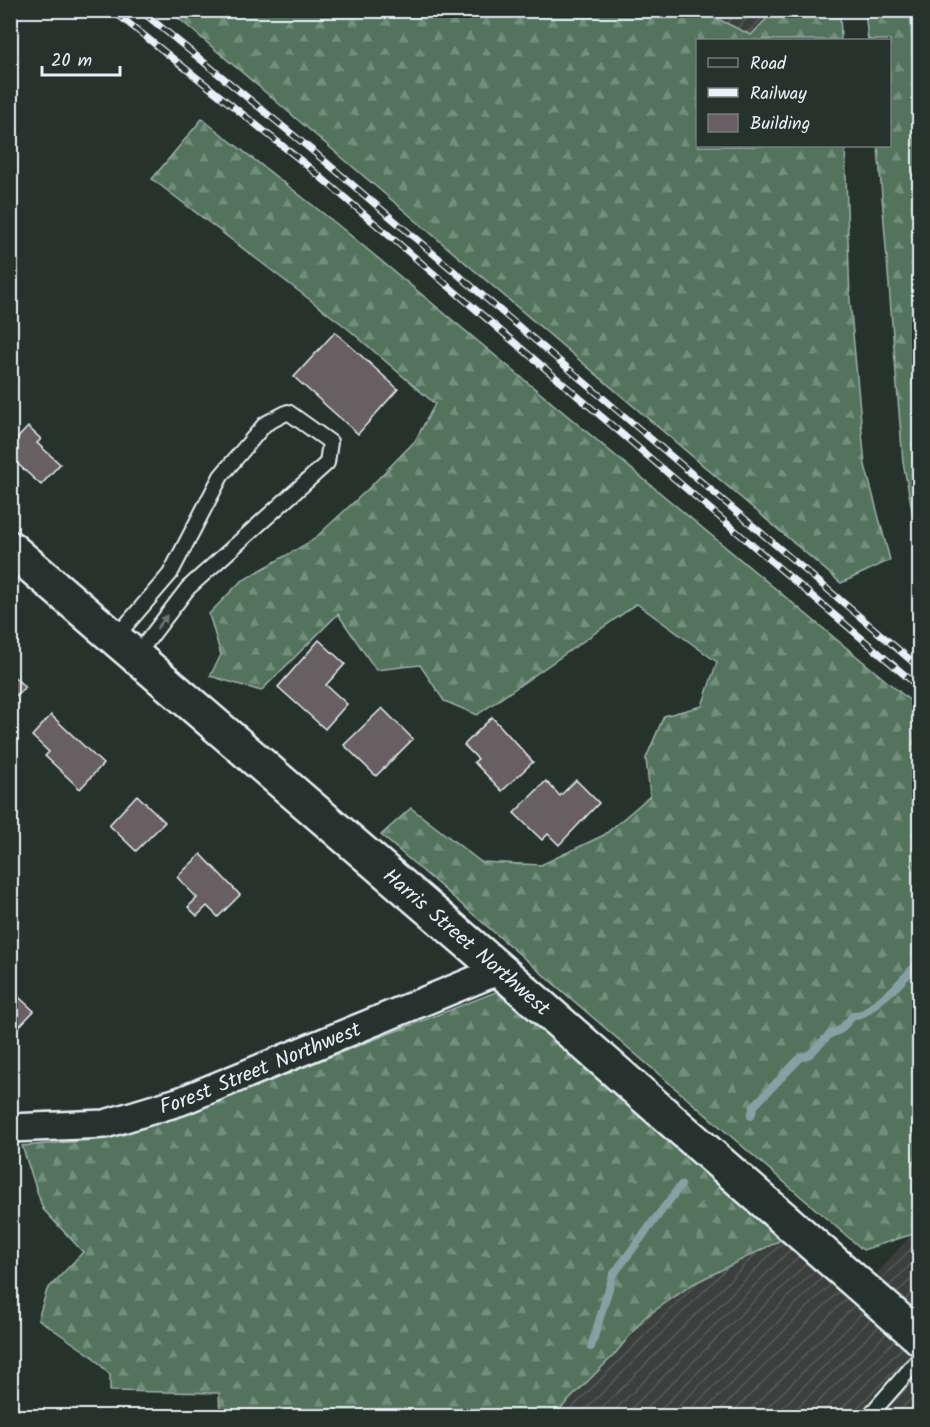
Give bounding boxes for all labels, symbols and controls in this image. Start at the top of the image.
scale bar [42,39,120,77]
legend [696,39,891,147]
text: 20 m [51,47,92,76]
text: Road [750,50,787,79]
text: Railway [750,80,807,109]
text: Building [750,110,810,139]
one-way arrow [155,614,168,630]
street label: Harris Street Northwest [375,861,558,1025]
street label: Forest Street Northwest [156,1013,367,1125]

